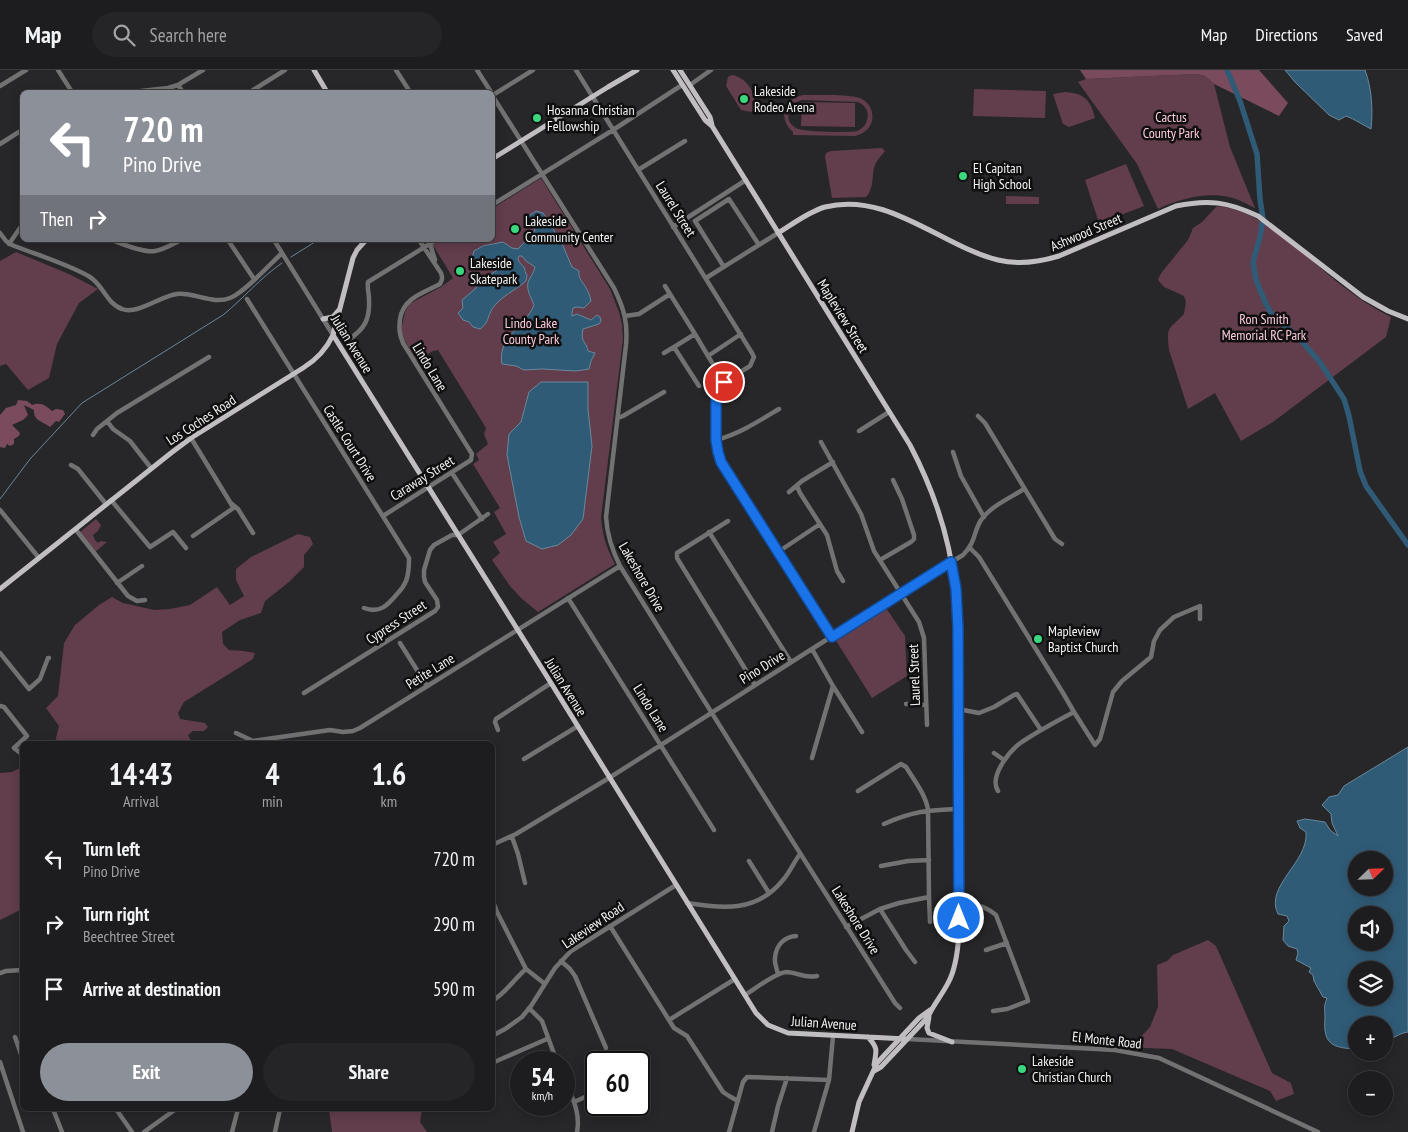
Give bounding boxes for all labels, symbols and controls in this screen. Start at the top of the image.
search box [92,12,442,57]
text: Map [25,19,62,50]
icon: search [110,21,138,49]
text: Search here [150,23,227,47]
text: Map [1201,23,1227,46]
text: Directions [1255,23,1318,46]
text: Saved [1346,23,1383,46]
place label: Lakeside Rodeo Arena [754,82,815,116]
marker: Lakeside Rodeo Arena [738,93,750,105]
place label: Hosanna Christian Fellowship [547,101,635,135]
text: 720 m [123,106,204,152]
park label: Cactus County Park [1143,108,1200,142]
icon: left [40,110,105,175]
marker: Hosanna Christian Fellowship [531,112,543,124]
text: Pino Drive [123,150,202,178]
place label: El Capitan High School [973,159,1032,193]
marker: El Capitan High School [957,170,969,182]
street label: Laurel Street [652,178,700,240]
icon: right [83,205,111,233]
text: Then [40,207,73,231]
street label: Ashwood Street [1048,209,1125,255]
place label: Lakeside Community Center [525,212,614,246]
marker: Lakeside Community Center [509,223,521,235]
place label: Lakeside Skatepark [470,254,518,288]
marker: Lakeside Skatepark [454,265,466,277]
street label: Mapleview Street [813,276,873,356]
park label: Ron Smith Memorial RC Park [1222,310,1307,344]
street label: Julian Avenue [326,311,377,377]
park label: Lindo Lake County Park [503,314,560,348]
street label: Lindo Lane [409,340,452,395]
pin [703,361,745,403]
icon: arrive [710,368,738,396]
street label: Los Coches Road [163,391,239,449]
street label: Castle Court Drive [319,401,381,485]
street label: Caraway Street [387,451,457,505]
street label: Lakeshore Drive [615,539,669,615]
street label: Cypress Street [362,596,430,648]
place label: Mapleview Baptist Church [1048,622,1118,656]
marker: Mapleview Baptist Church [1032,633,1044,645]
street label: Laurel Street [904,643,924,706]
street label: Pino Drive [736,646,788,688]
street label: Petite Lane [402,649,458,693]
street label: Julian Avenue [540,654,591,720]
street label: Lindo Lane [629,681,673,736]
text: 14:43 [109,754,173,793]
text: 4 [265,754,280,793]
text: 1.6 [371,754,406,793]
text: Arrival [123,791,159,811]
text: min [262,791,283,811]
text: km [381,791,397,811]
text: Turn left [83,837,140,861]
icon: left [40,845,68,873]
text: 720 m [433,847,475,871]
north arrow [1348,851,1392,896]
map controls [1348,851,1393,1116]
text: Pino Drive [83,861,140,881]
street label: Lakeshore Drive [828,882,884,958]
position arrow [932,891,984,943]
street label: Lakeview Road [559,898,627,952]
text: Turn right [83,902,149,926]
button: sound [1348,906,1393,951]
icon: right [40,910,68,938]
text: 290 m [433,912,475,936]
text: Beechtree Street [83,926,175,946]
button: layers [1348,961,1393,1006]
icon: arrive [40,975,68,1003]
text: Arrive at destination [83,977,221,1001]
text: 590 m [433,977,475,1001]
street label: Julian Avenue [790,1012,858,1034]
button: + [1348,1016,1393,1061]
street label: El Monte Road [1071,1027,1143,1053]
button: Exit [40,1043,253,1101]
button: Share [263,1043,475,1101]
speed limit sign: 60 [585,1051,650,1116]
place label: Lakeside Christian Church [1032,1052,1111,1086]
text: 54 [531,1061,554,1093]
marker: Lakeside Christian Church [1016,1063,1028,1075]
button: − [1348,1071,1393,1116]
text: km/h [532,1088,553,1103]

